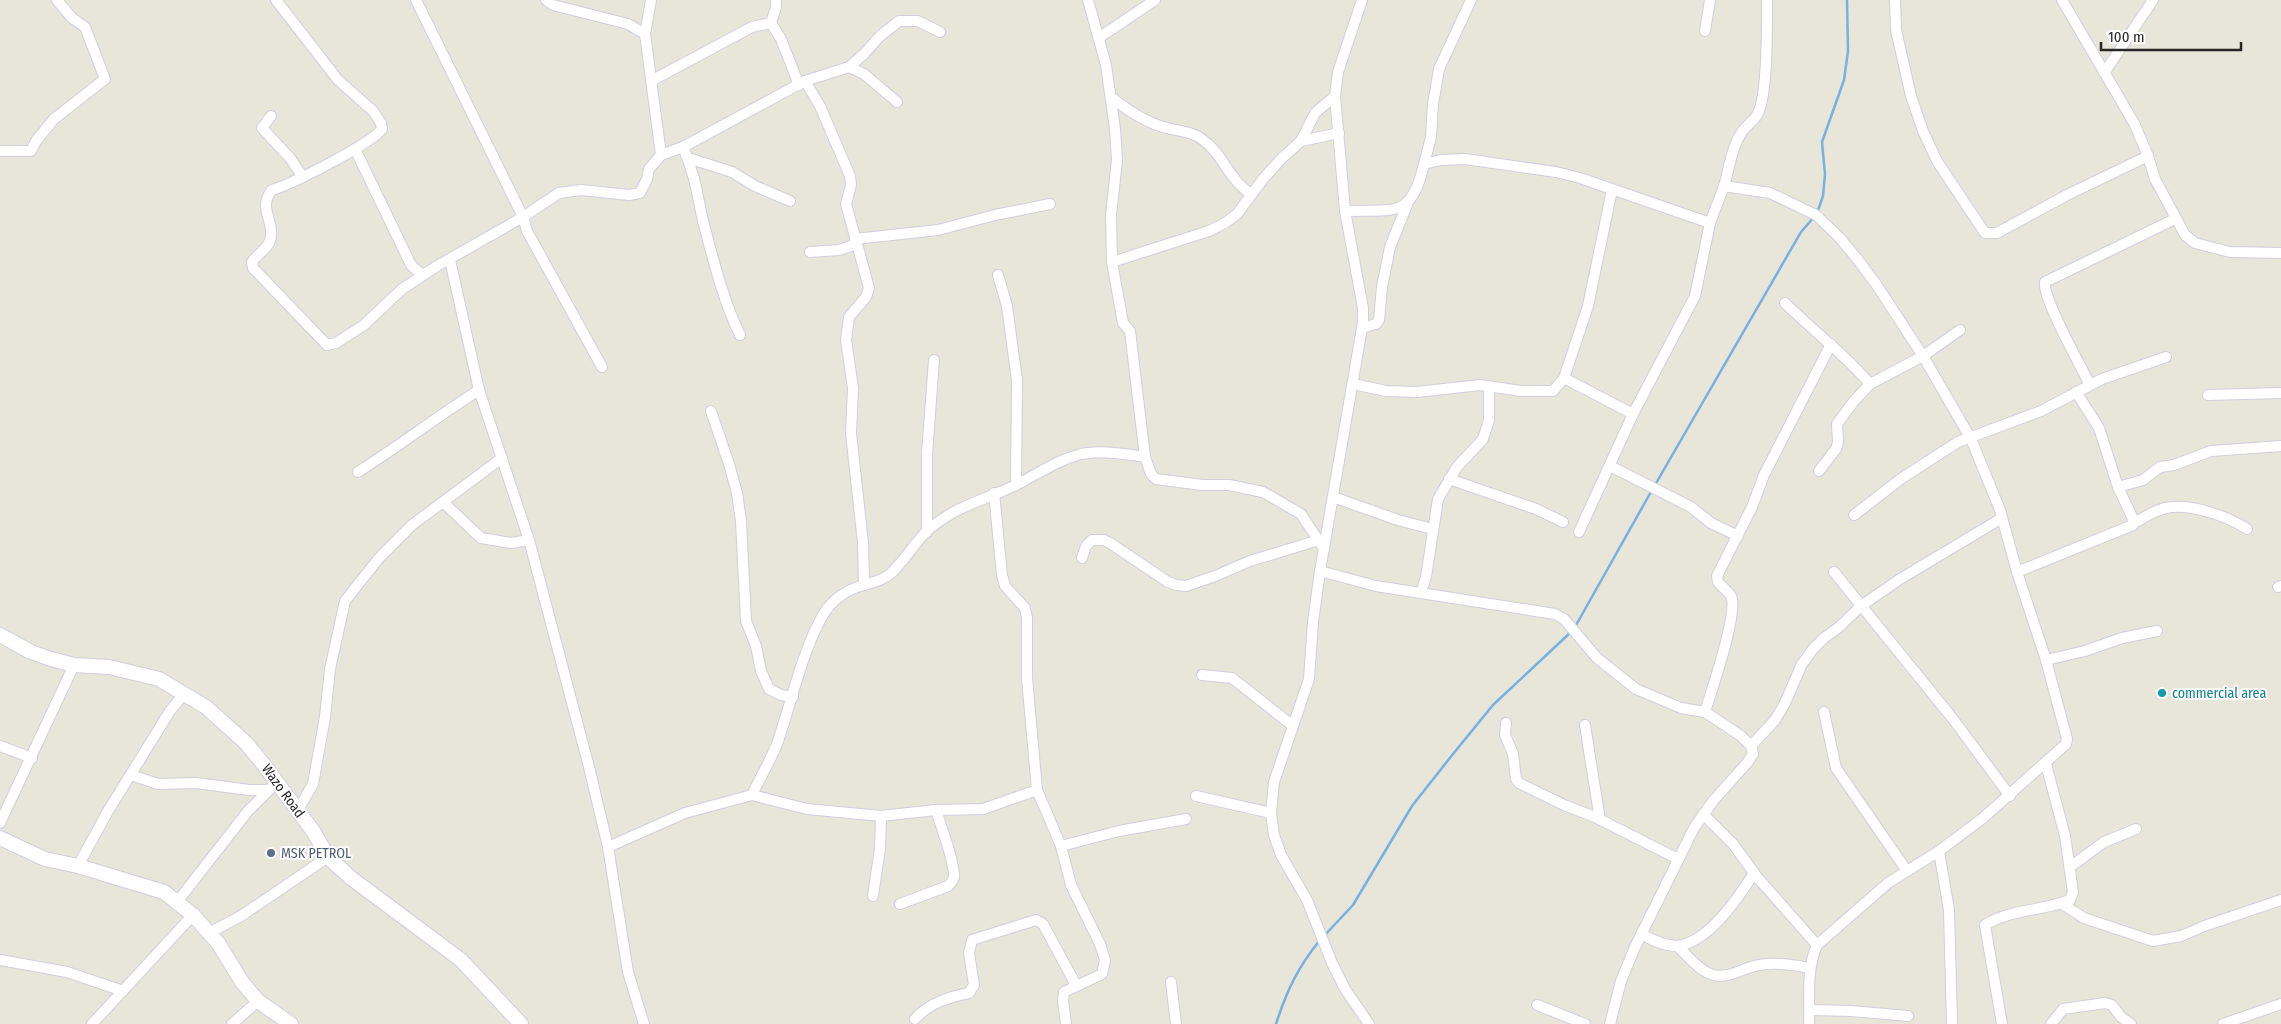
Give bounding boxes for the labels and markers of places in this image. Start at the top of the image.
place label: commercial area [2172,685,2266,702]
marker: commercial area [2156,687,2168,699]
place label: MSK PETROL [281,845,351,862]
marker: MSK PETROL [265,847,277,859]

